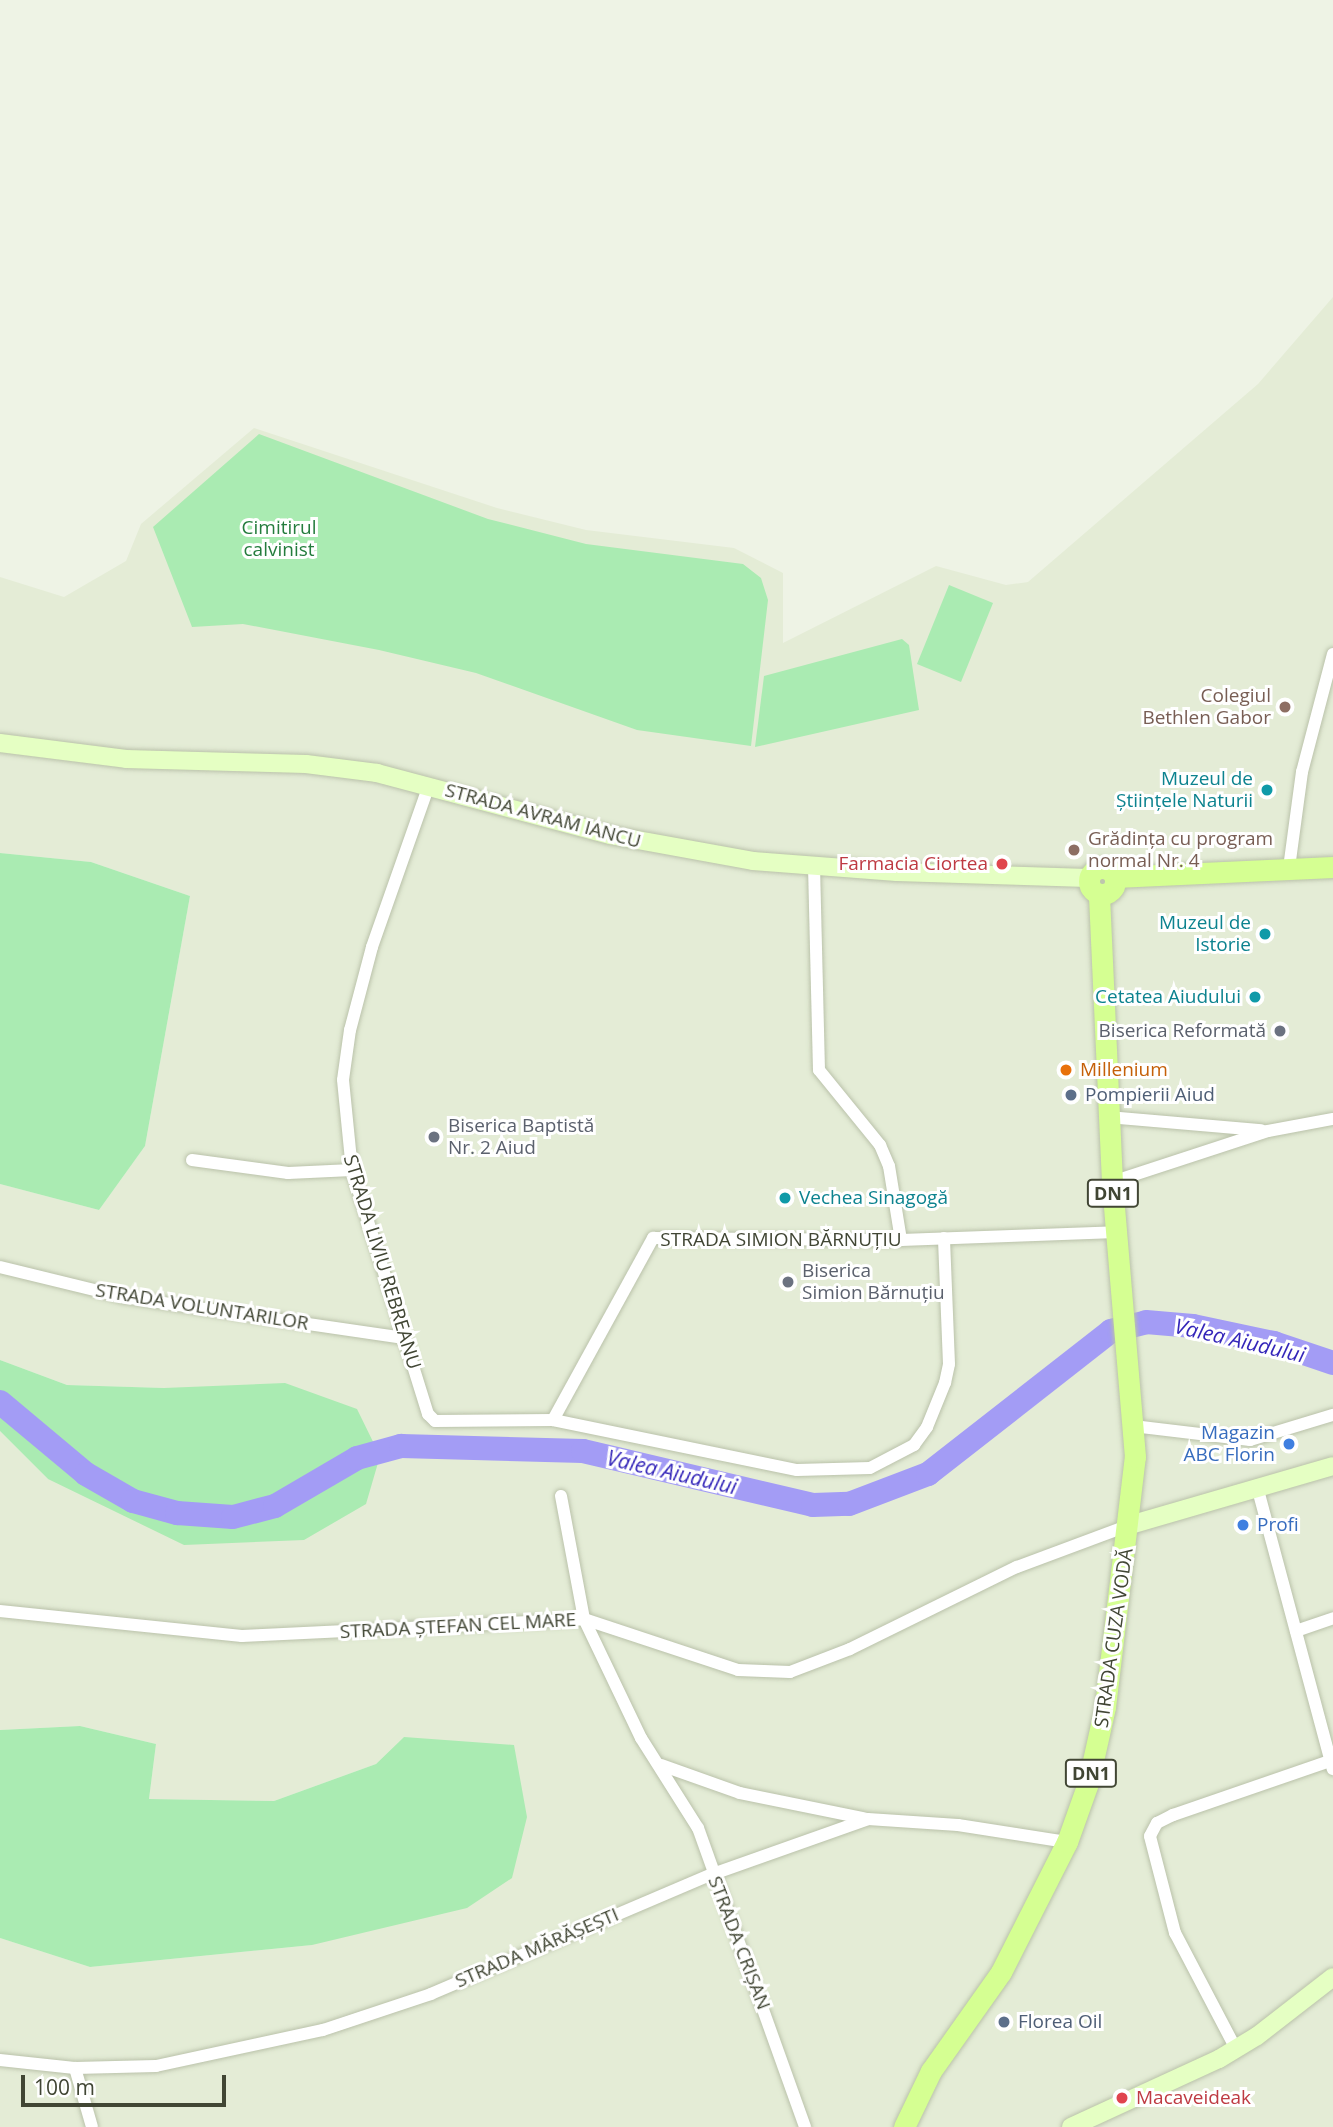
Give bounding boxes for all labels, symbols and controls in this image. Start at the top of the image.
park label: Cimitirul calvinist [242,517,316,561]
place label: Colegiul Bethlen Gabor [1142,685,1271,729]
marker: Colegiul Bethlen Gabor [1277,699,1293,715]
place label: Muzeul de Științele Naturii [1116,768,1253,812]
street label: STRADA AVRAM IANCU [443,779,643,853]
marker: Muzeul de Științele Naturii [1259,782,1275,798]
place label: Grădința cu program normal Nr. 4 [1088,828,1273,872]
marker: Grădința cu program normal Nr. 4 [1066,842,1082,858]
place label: Farmacia Ciortea [838,853,988,875]
marker: Farmacia Ciortea [994,856,1010,872]
place label: Muzeul de Istorie [1159,912,1251,956]
marker: Muzeul de Istorie [1257,926,1273,942]
place label: Cetatea Aiudului [1095,986,1241,1008]
marker: Cetatea Aiudului [1247,989,1263,1005]
place label: Biserica Reformată [1099,1020,1266,1042]
marker: Biserica Reformată [1272,1023,1288,1039]
place label: Millenium [1080,1059,1168,1081]
marker: Millenium [1058,1062,1074,1078]
place label: Pompierii Aiud [1085,1084,1215,1106]
marker: Pompierii Aiud [1063,1087,1079,1103]
place label: Biserica Baptistă Nr. 2 Aiud [448,1115,594,1159]
marker: Biserica Baptistă Nr. 2 Aiud [426,1129,442,1145]
street label: STRADA LIVIU REBREANU [338,1152,426,1372]
road number: DN1 [1087,1178,1139,1208]
place label: Vechea Sinagogă [799,1187,948,1209]
marker: Vechea Sinagogă [777,1190,793,1206]
street label: STRADA SIMION BĂRNUȚIU [660,1229,902,1251]
place label: Biserica Simion Bărnuțiu [802,1260,945,1304]
marker: Biserica Simion Bărnuțiu [780,1274,796,1290]
street label: STRADA VOLUNTARILOR [94,1279,310,1335]
water label: Valea Aiudului [1173,1313,1307,1367]
place label: Magazin ABC Florin [1184,1422,1275,1466]
marker: Magazin ABC Florin [1281,1436,1297,1452]
water label: Valea Aiudului [605,1445,739,1499]
place label: Profi [1257,1514,1299,1536]
marker: Profi [1235,1517,1251,1533]
street label: STRADA CUZA VODĂ [1090,1547,1138,1729]
street label: STRADA ȘTEFAN CEL MARE [339,1608,577,1644]
road number: DN1 [1065,1758,1117,1788]
street label: STRADA CRIȘAN [703,1873,775,2013]
street label: STRADA MĂRĂȘEȘTI [452,1903,622,1993]
place label: Florea Oil [1018,2011,1102,2033]
marker: Florea Oil [996,2014,1012,2030]
scale bar [24,2060,229,2104]
text: 100 m [34,2073,95,2101]
place label: Macaveideak [1136,2087,1251,2109]
marker: Macaveideak [1114,2090,1130,2106]

